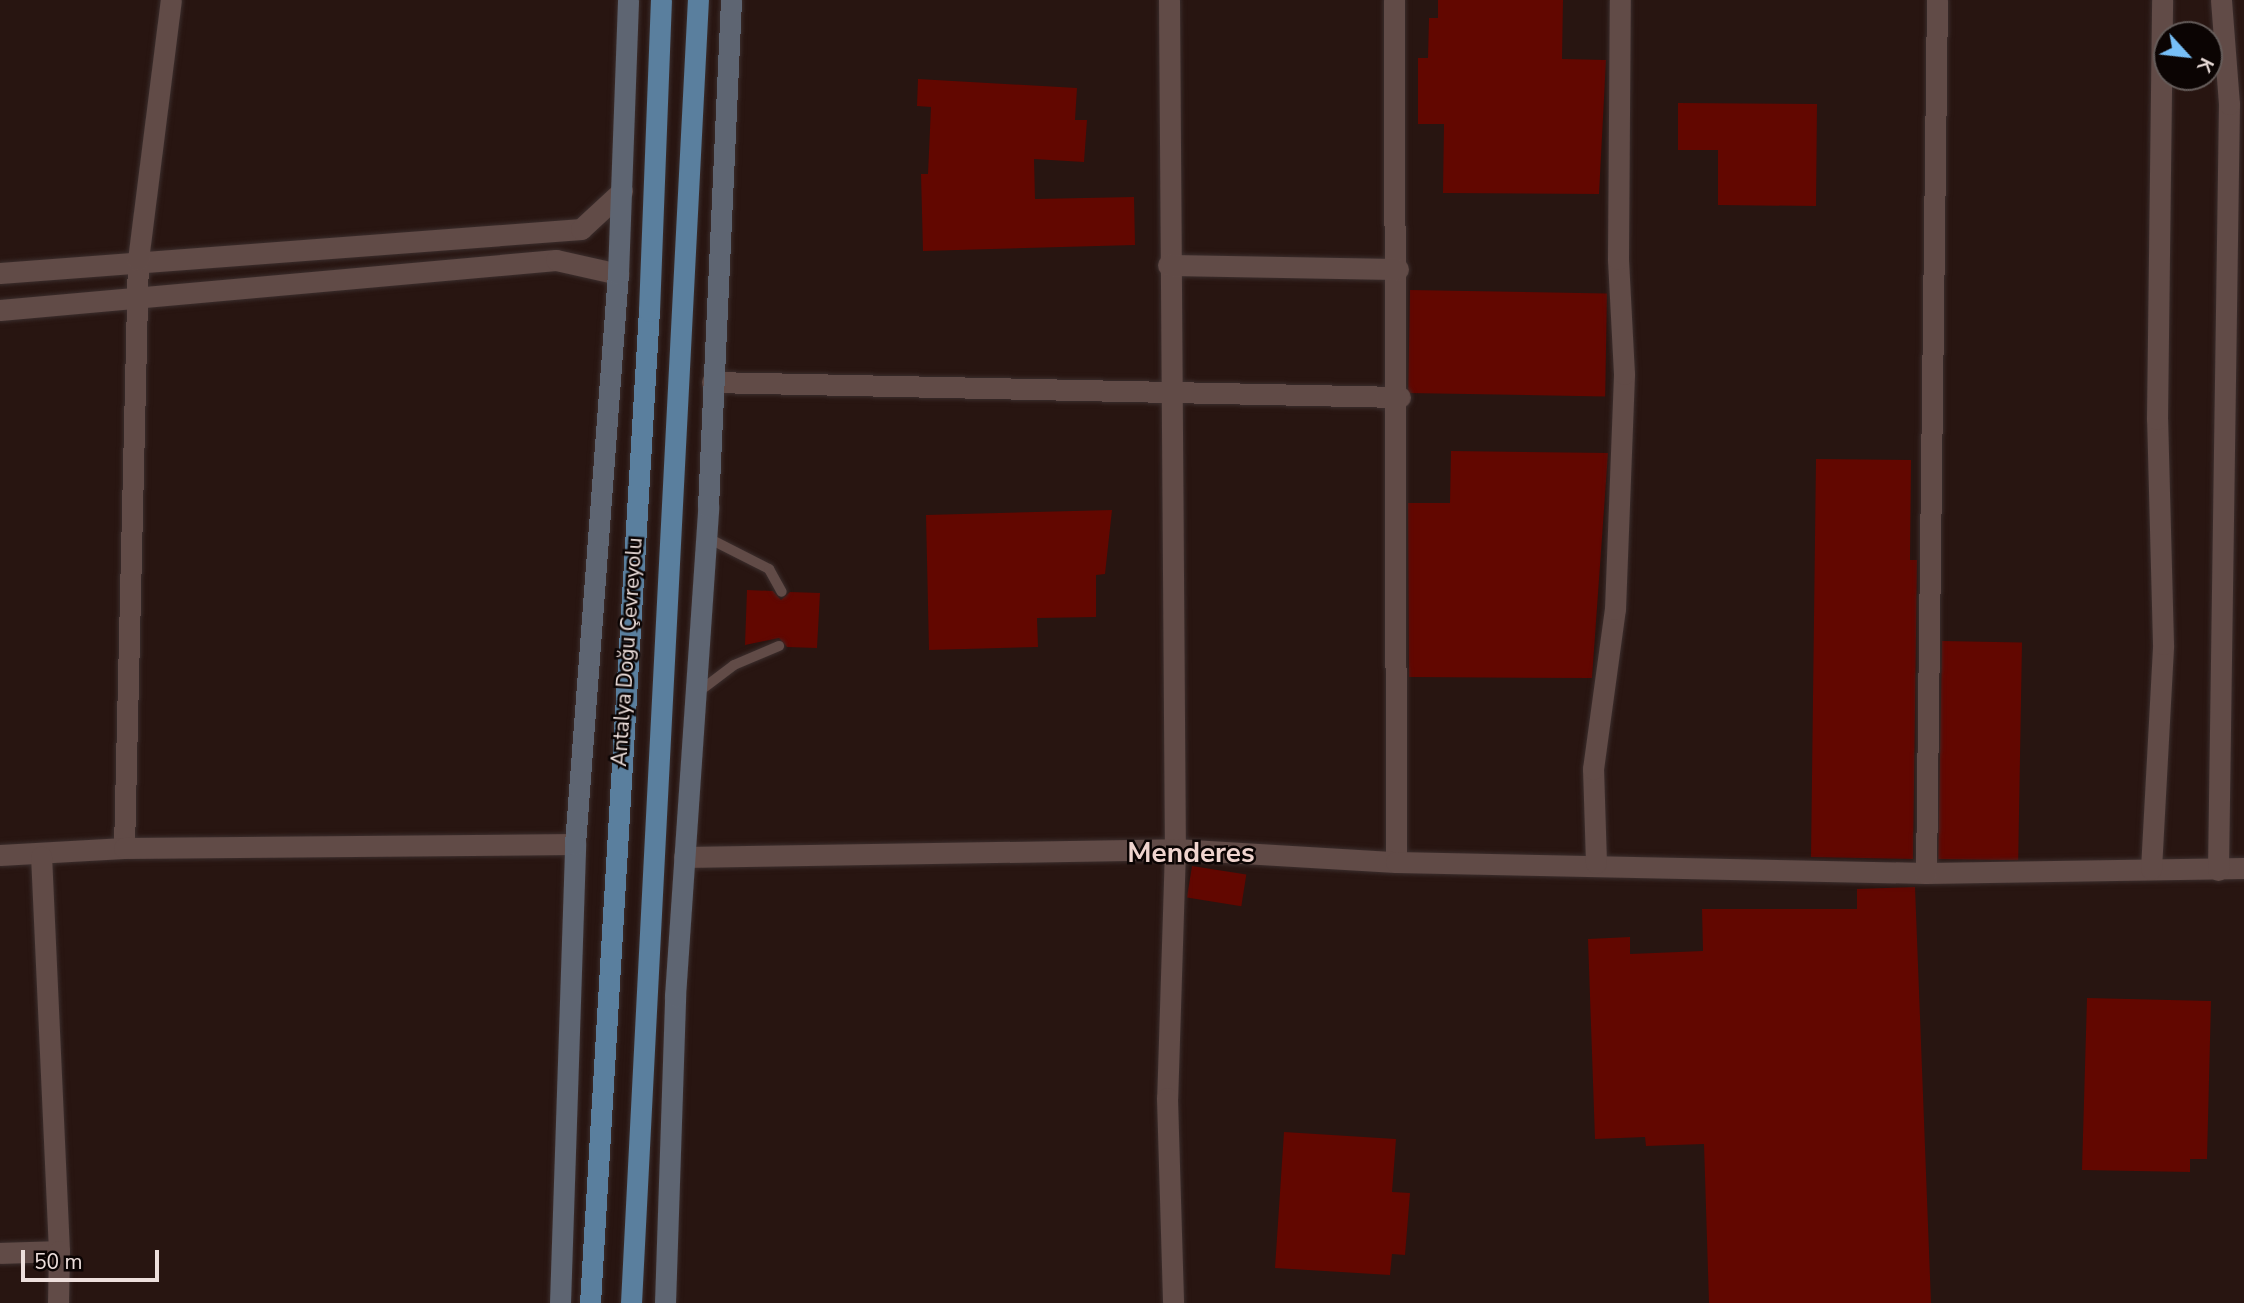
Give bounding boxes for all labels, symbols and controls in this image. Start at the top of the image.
north arrow [2153,21,2223,91]
text: K [2190,53,2219,76]
street label: Antalya Doğu Çevreyolu [606,537,648,767]
district label: Menderes [1127,836,1255,870]
scale bar [24,1236,163,1280]
text: 50 m [34,1248,83,1276]

